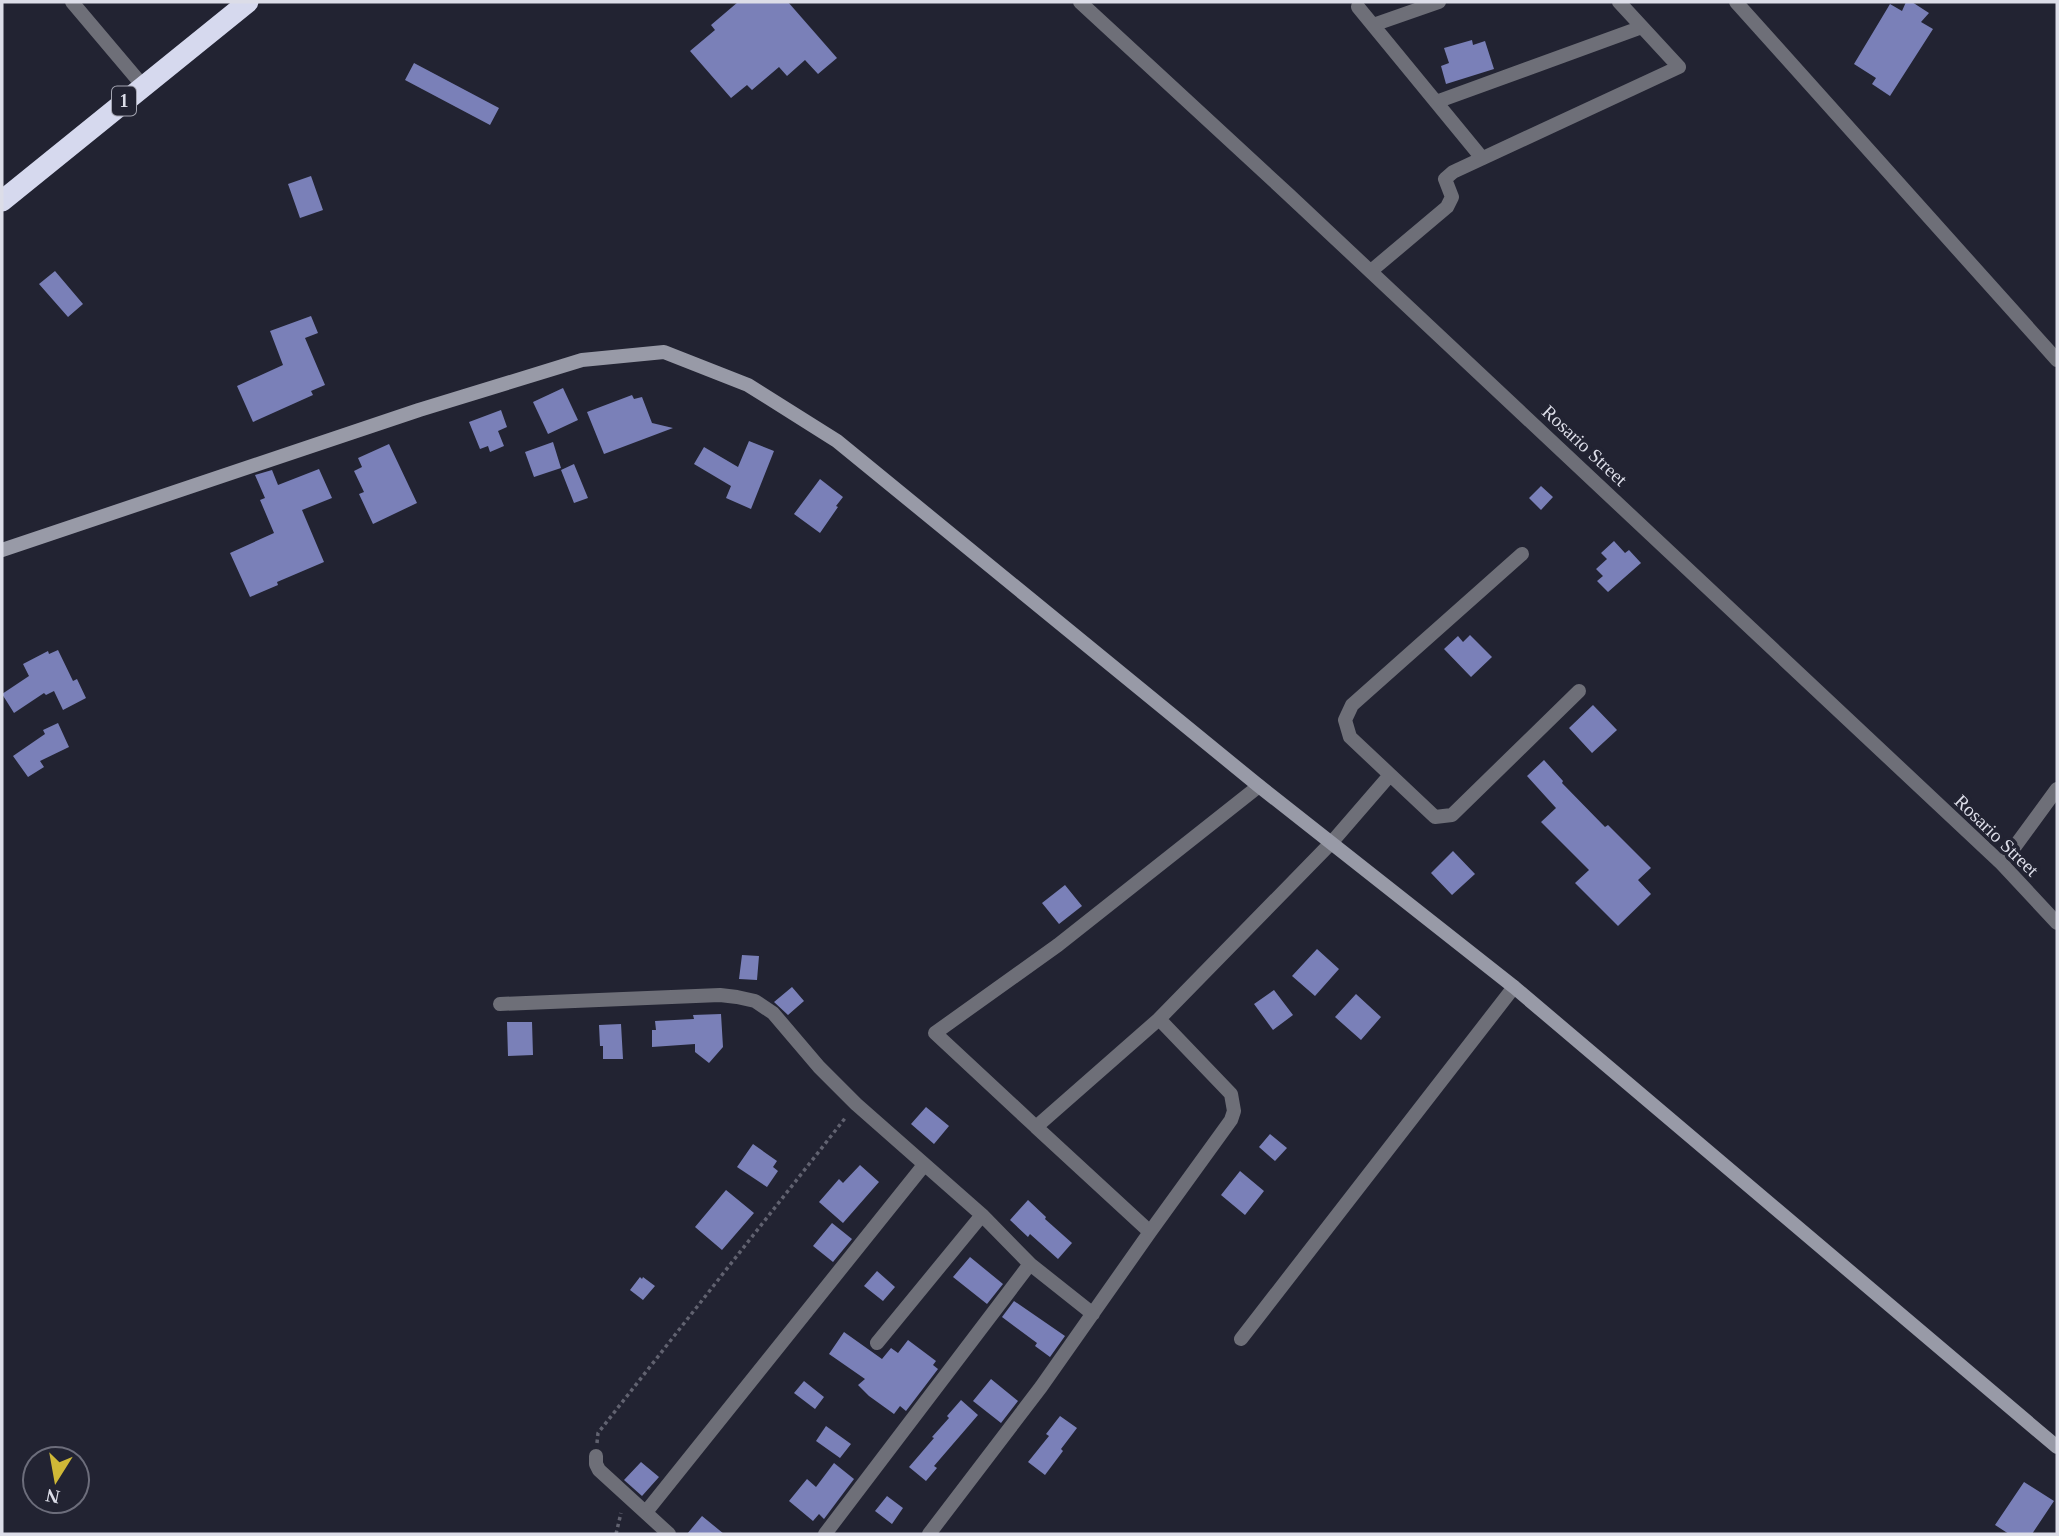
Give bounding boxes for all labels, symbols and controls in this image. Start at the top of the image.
road number: 1 [112,86,136,116]
street label: Rosario Street [1538,401,1632,490]
street label: Rosario Street [1950,790,2043,881]
north arrow [21,1445,91,1515]
text: N [44,1485,62,1508]

